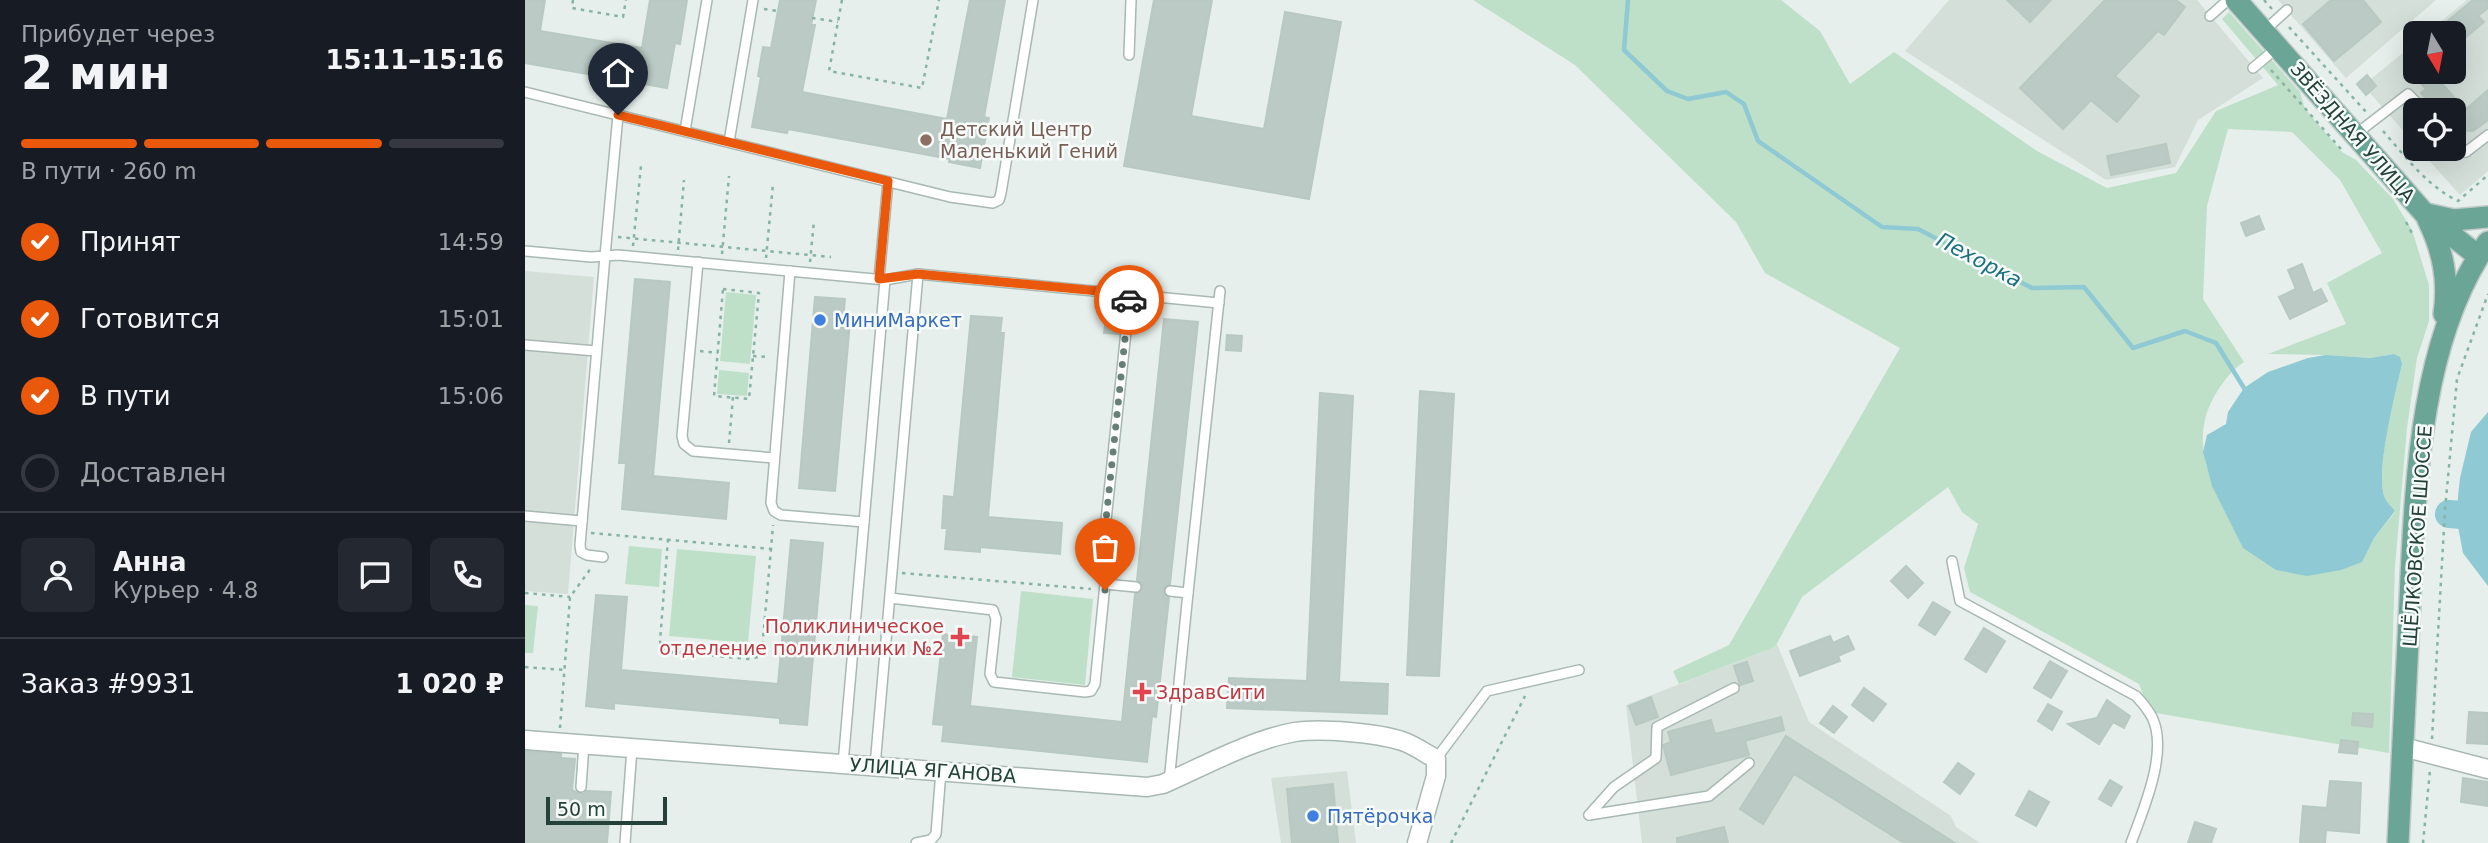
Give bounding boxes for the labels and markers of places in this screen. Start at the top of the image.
pin [588,43,648,115]
place label: Детский Центр Маленький Гений [940,118,1118,162]
marker: Детский Центр Маленький Гений [918,132,934,148]
place label: МиниМаркет [834,309,962,331]
marker: МиниМаркет [812,312,828,328]
pin [1075,518,1135,590]
place label: Поликлиническое отделение поликлиники №2 [659,615,944,659]
marker: Поликлиническое отделение поликлиники №2 [950,627,970,647]
place label: ЗдравСити [1156,681,1265,703]
marker: ЗдравСити [1134,684,1150,700]
place label: Пятёрочка [1327,805,1434,827]
marker: Пятёрочка [1305,808,1321,824]

